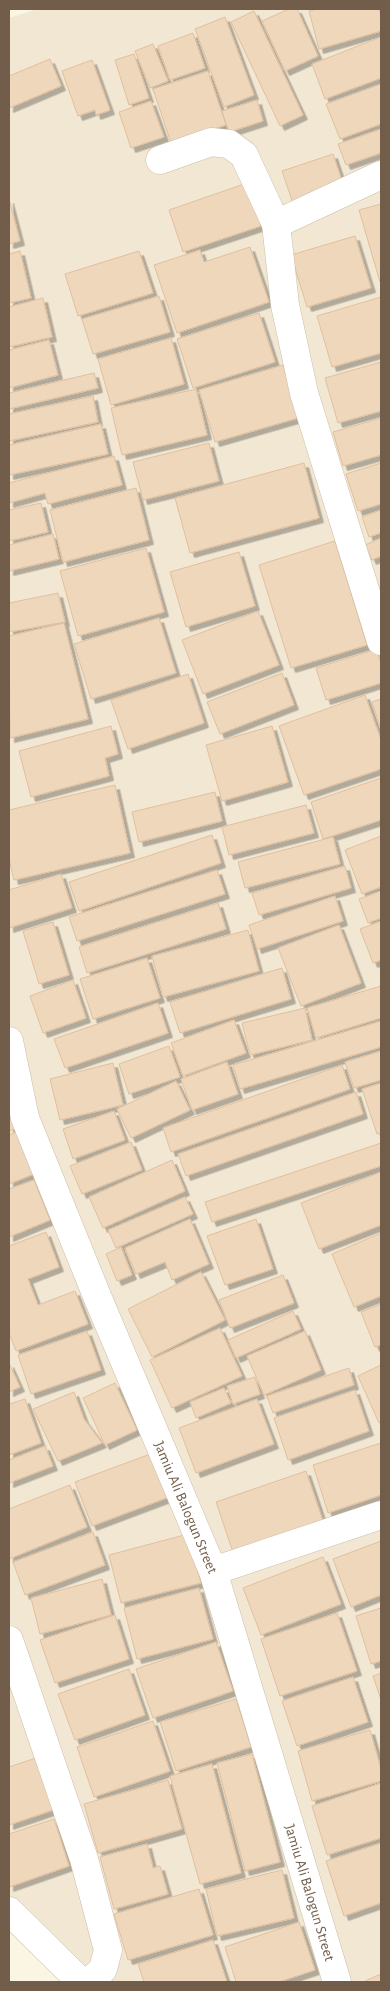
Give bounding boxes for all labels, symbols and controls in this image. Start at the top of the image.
street label: Jamiu Ali Balogun Street [152,1439,221,1576]
street label: Jamiu Ali Balogun Street [282,1822,338,1963]

